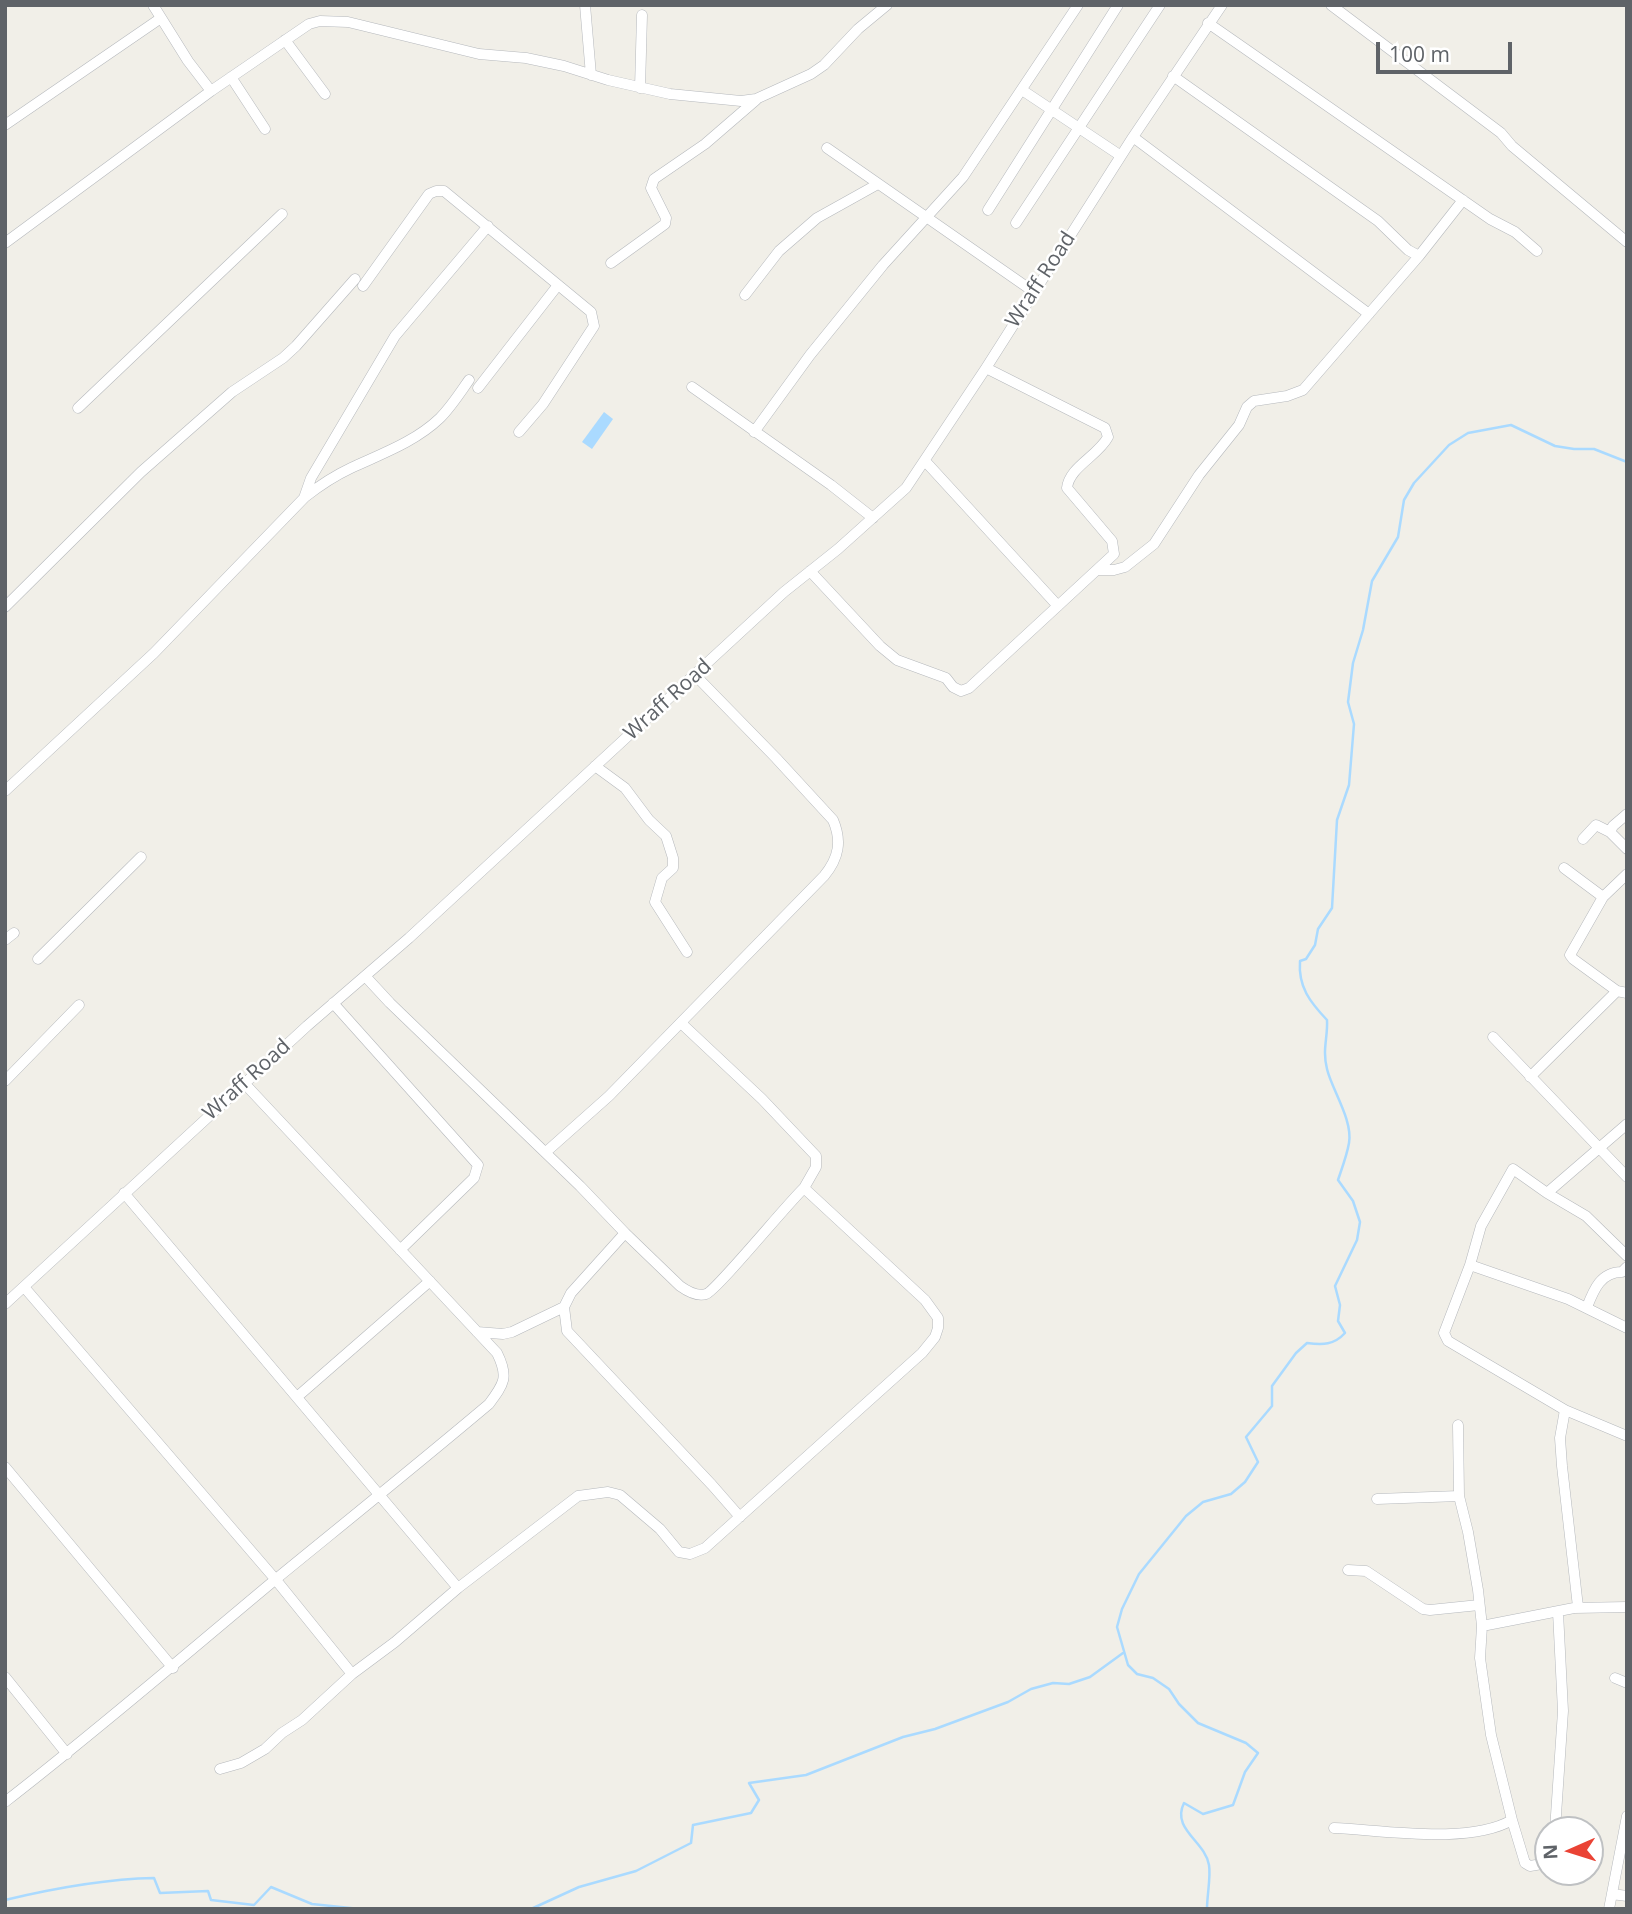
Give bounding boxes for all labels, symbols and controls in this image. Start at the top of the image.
scale bar [1380,28,1516,72]
text: 100 m [1389,40,1450,68]
street label: Wraff Road [1001,227,1081,333]
street label: Wraff Road [619,654,717,746]
street label: Wraff Road [198,1034,296,1126]
north arrow [1534,1816,1604,1886]
text: N [1537,1844,1563,1860]

